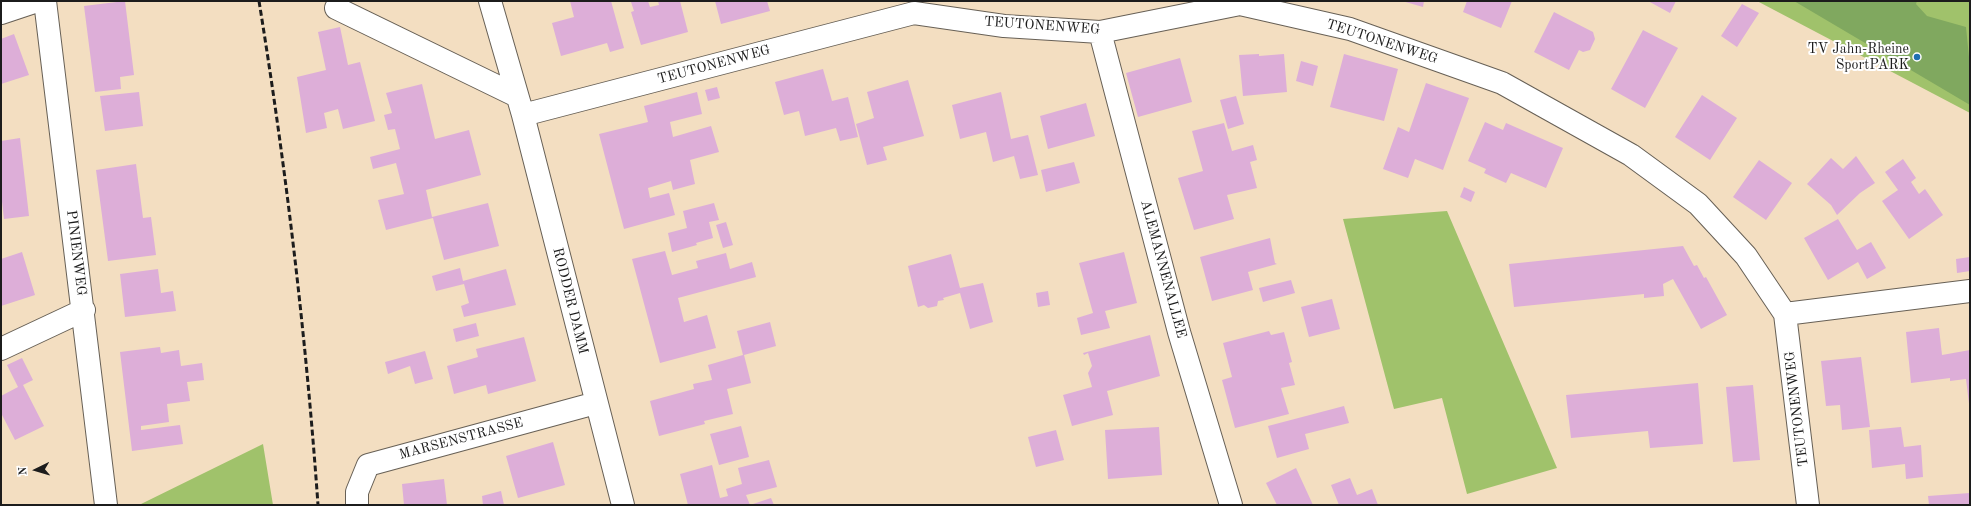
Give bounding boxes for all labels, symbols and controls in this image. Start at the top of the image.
street label: TEUTONENWEG [983,14,1101,38]
street label: TEUTONENWEG [1324,16,1440,68]
place label: TV Jahn-Rheine SportPARK [1808,41,1909,74]
street label: TEUTONENWEG [656,42,772,88]
marker: TV Jahn-Rheine SportPARK [1912,52,1922,62]
street label: ALEMANNENALLEE [1136,198,1190,340]
street label: PINIENWEG [62,209,90,297]
street label: RODDER DAMM [549,246,591,356]
street label: TEUTONENWEG [1782,350,1812,468]
street label: MARSENSTRASSE [397,414,525,464]
north arrow [16,450,56,490]
text: N [18,466,29,476]

